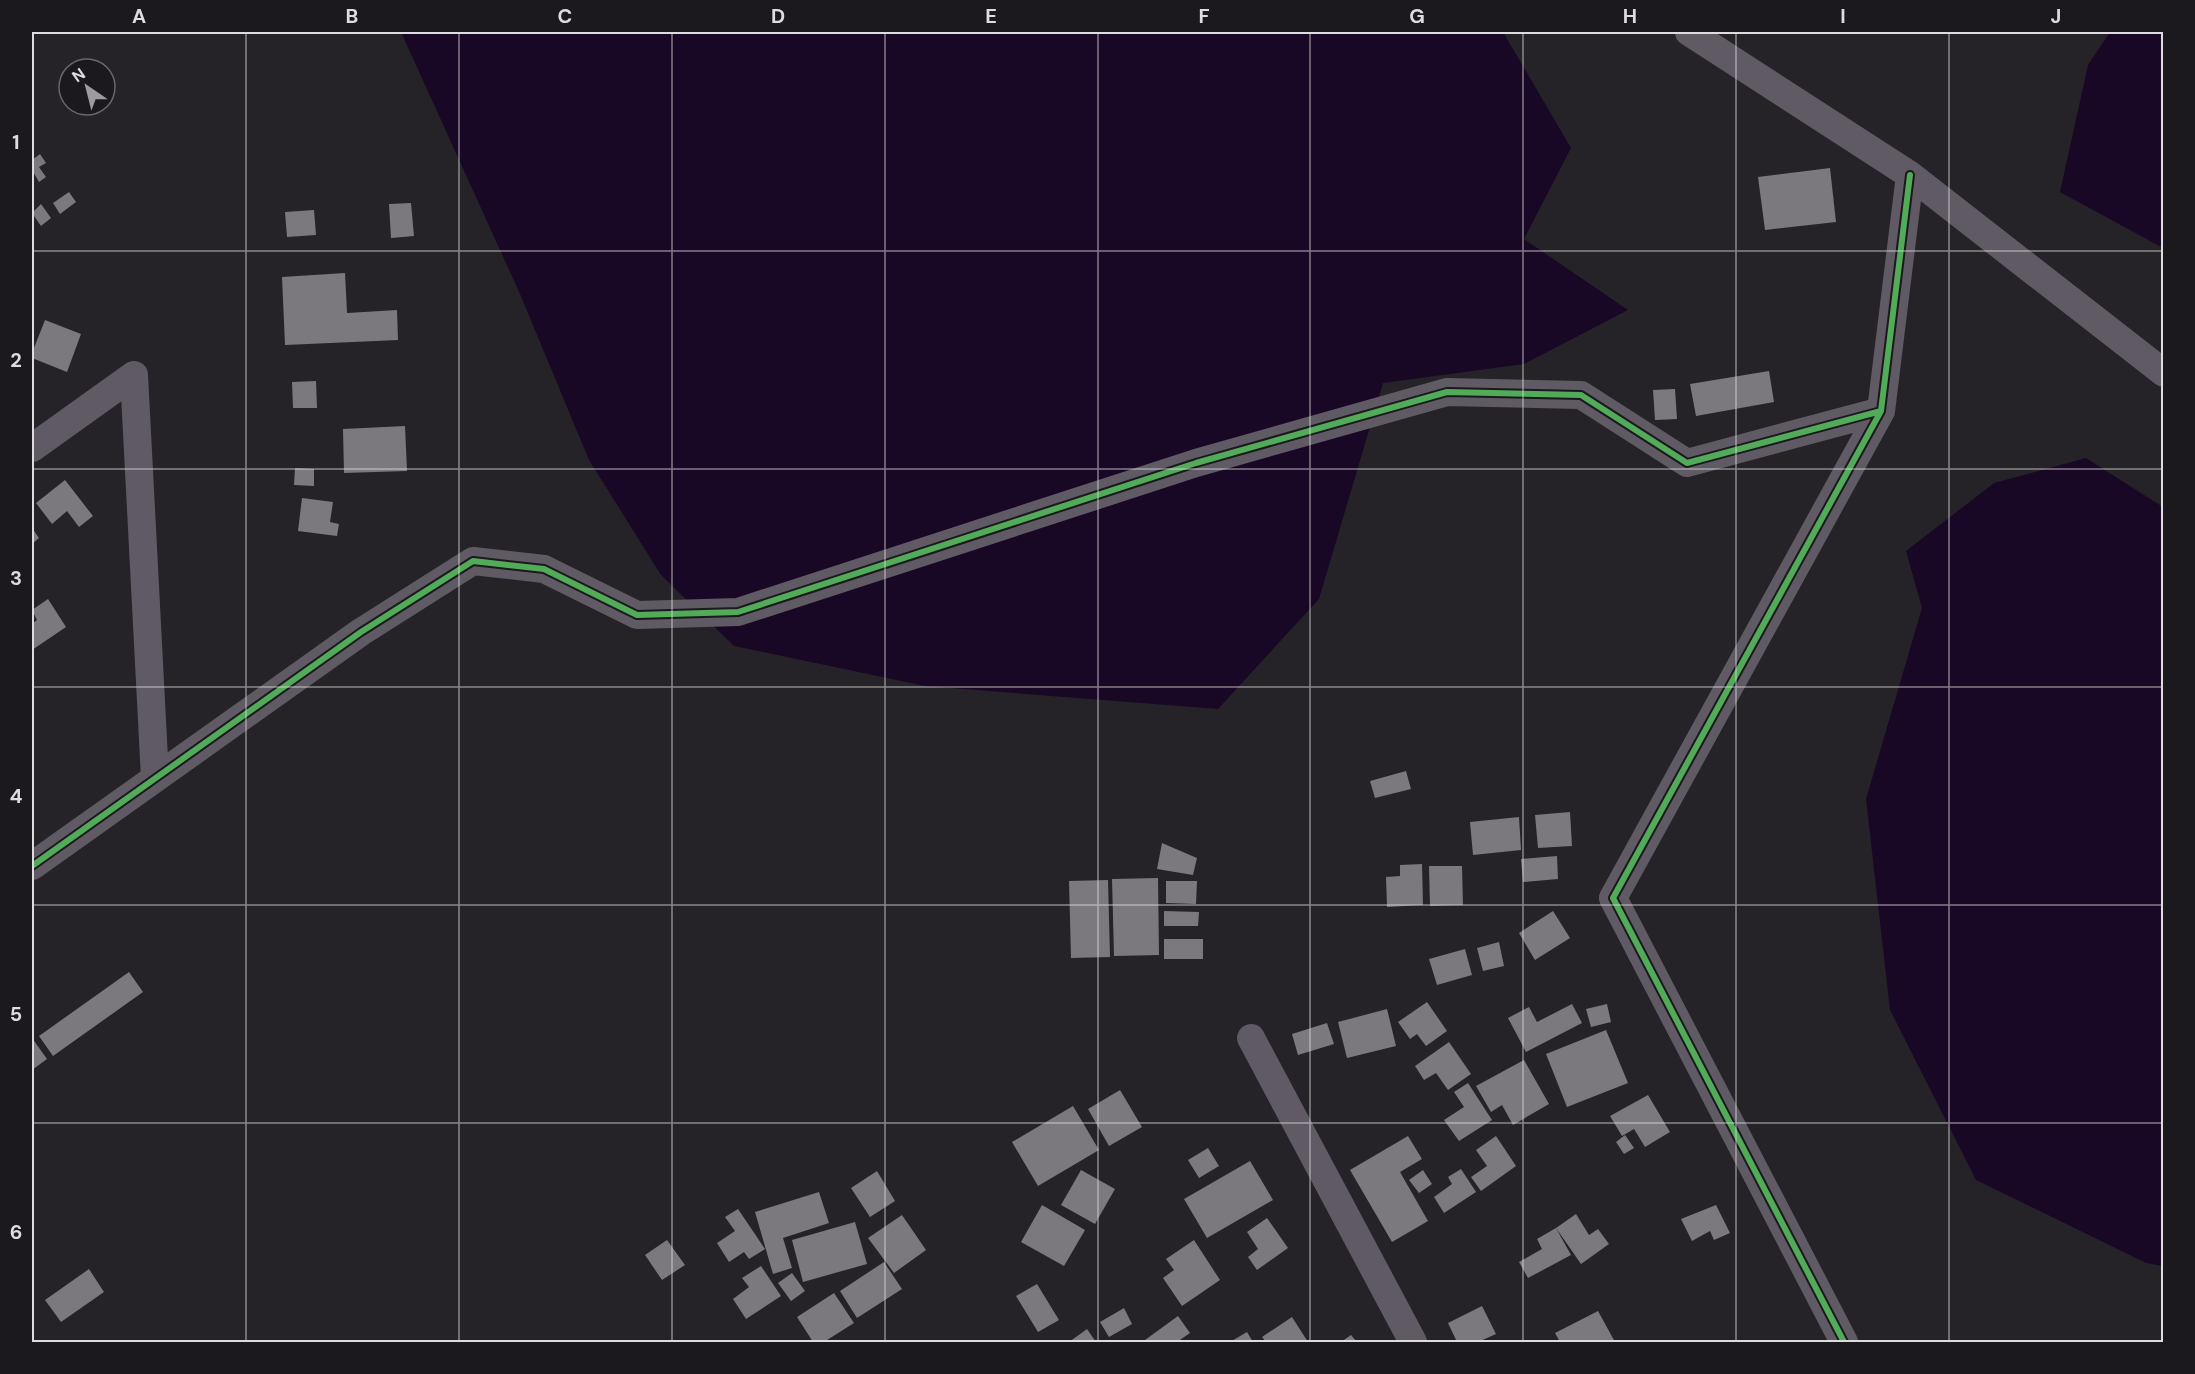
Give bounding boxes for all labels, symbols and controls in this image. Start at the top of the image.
text: A [132,3,146,29]
text: B [346,3,358,29]
text: C [558,3,572,29]
text: D [771,3,785,29]
text: E [985,3,997,29]
text: F [1198,3,1210,29]
text: G [1409,3,1425,29]
text: H [1623,3,1637,29]
text: I [1840,3,1846,29]
text: J [2051,3,2061,29]
north arrow [57,57,117,117]
text: N [68,63,89,87]
text: 1 [12,129,20,155]
text: 2 [10,347,22,373]
text: 3 [10,565,22,591]
text: 4 [10,783,23,809]
text: 5 [10,1001,22,1027]
text: 6 [10,1219,22,1245]

